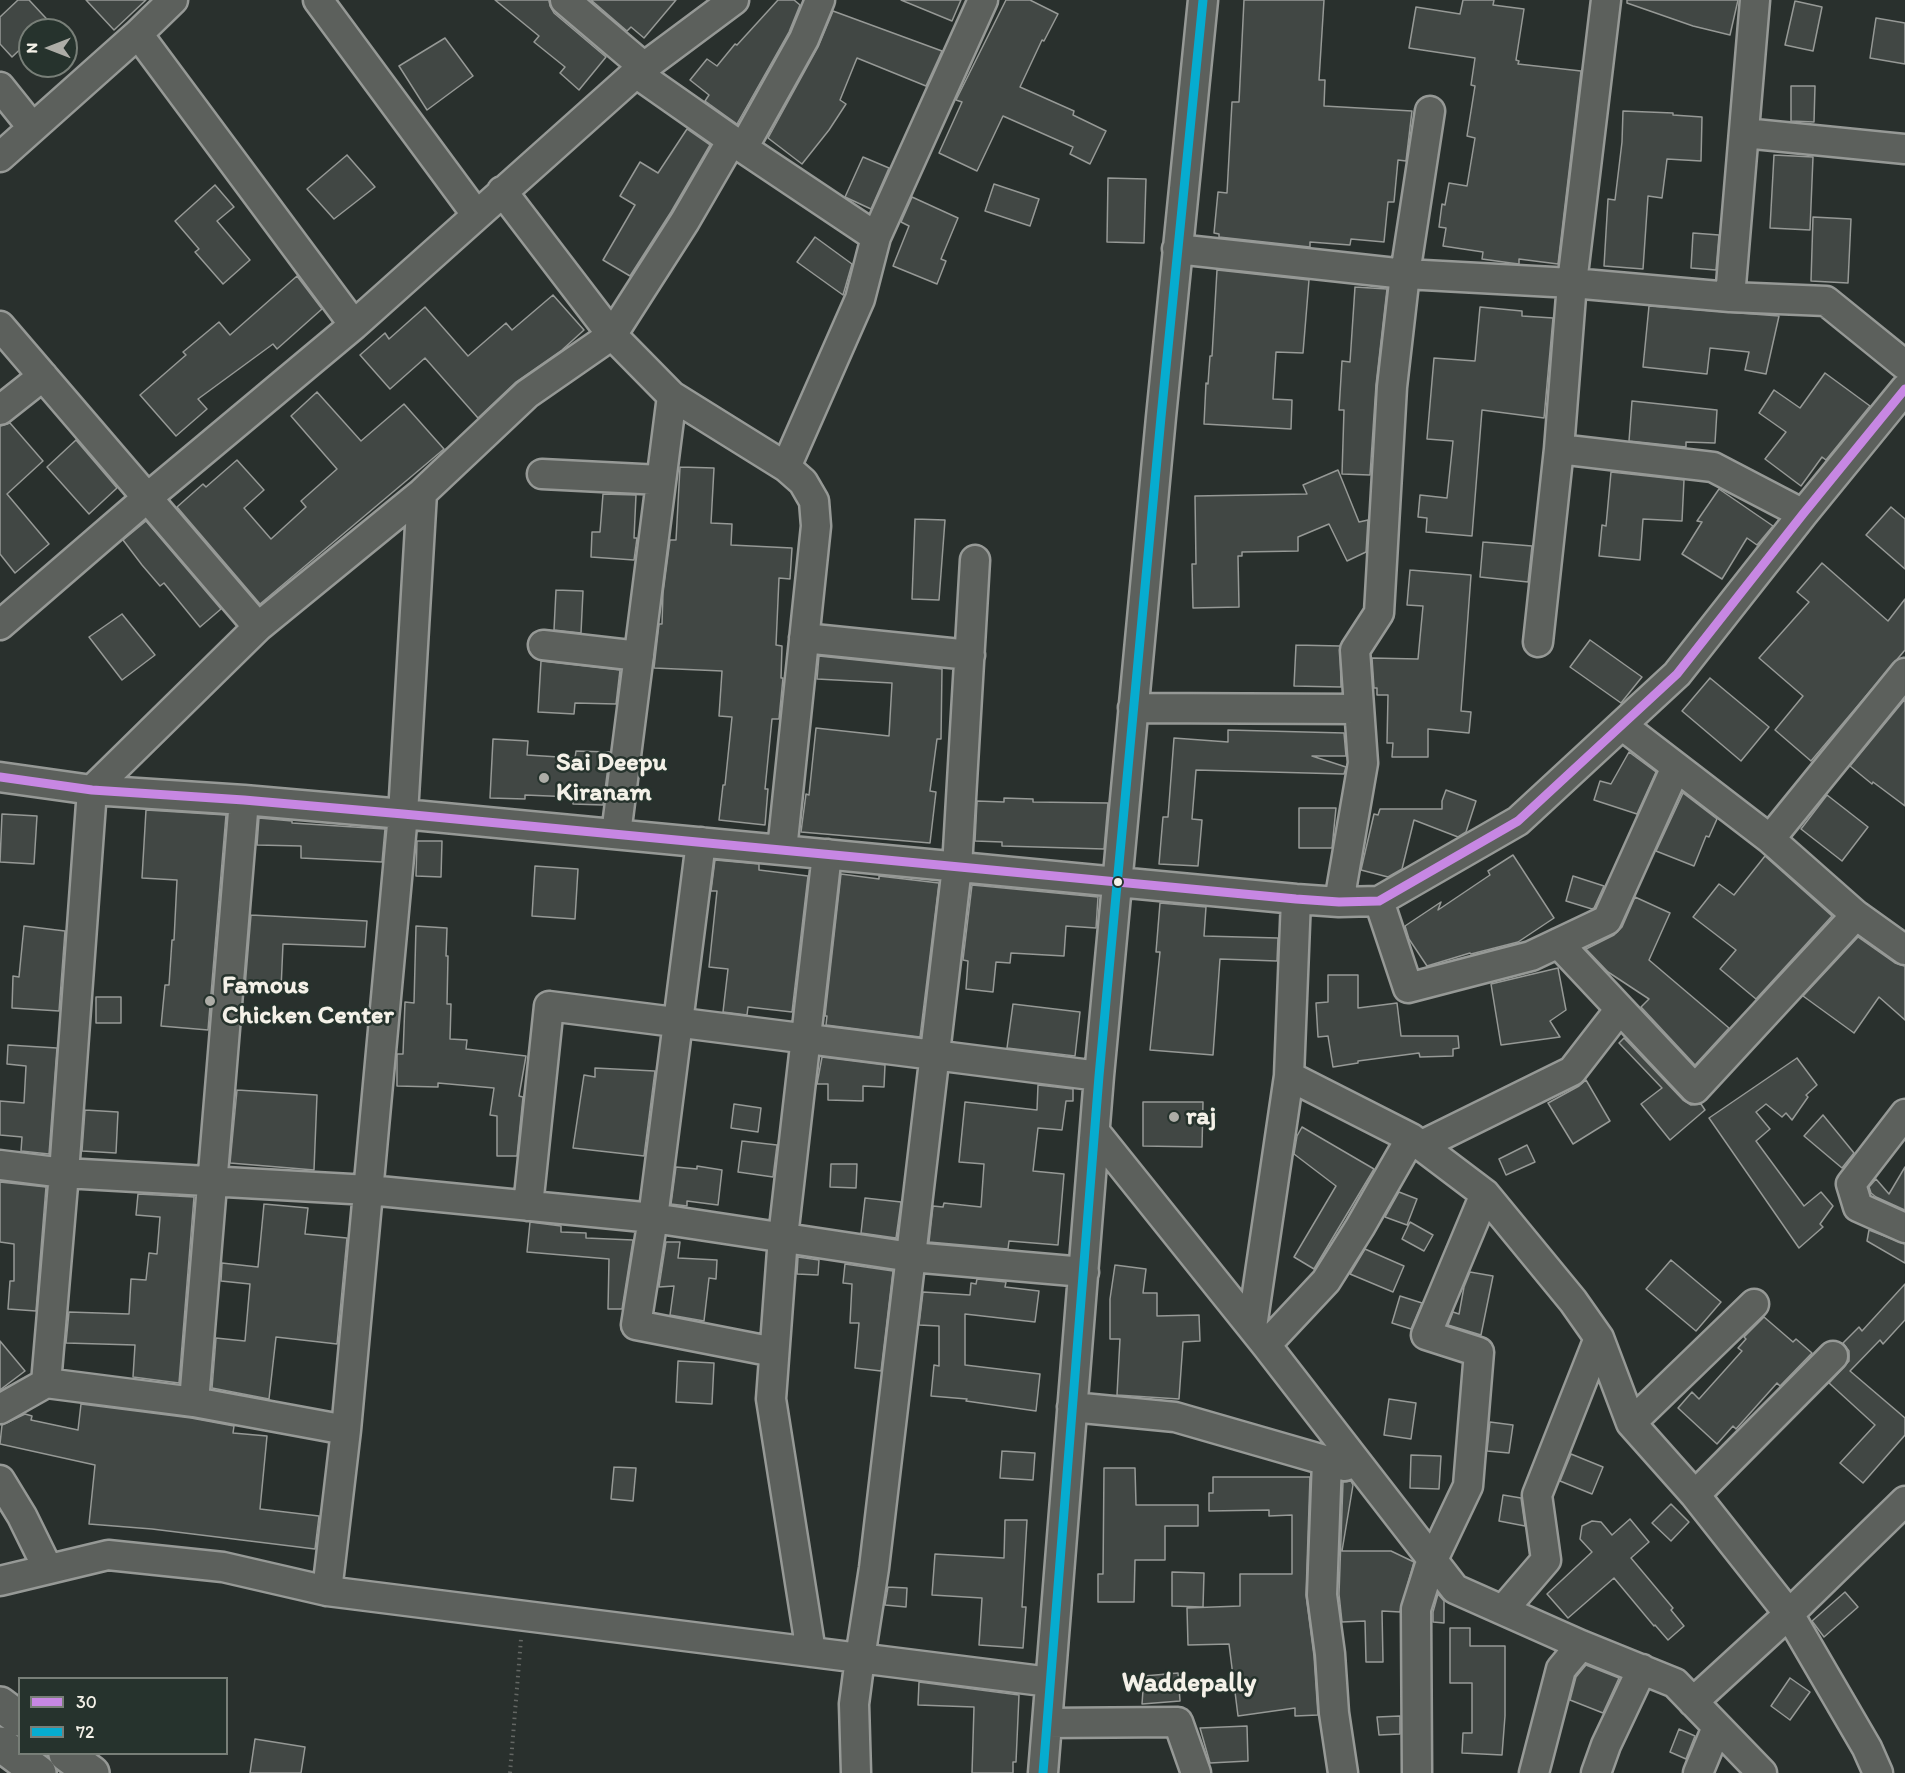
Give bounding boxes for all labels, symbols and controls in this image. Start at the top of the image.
north arrow [18,18,78,78]
text: N [22,43,41,53]
place label: Sai Deepu Kiranam [556,747,667,808]
marker: Sai Deepu Kiranam [537,771,551,785]
unlabelled marker [1112,876,1124,888]
place label: Famous Chicken Center [222,970,394,1032]
marker: Famous Chicken Center [203,994,217,1008]
place label: raj [1186,1101,1216,1133]
marker: raj [1167,1110,1181,1124]
district label: Waddepally [1122,1668,1256,1700]
legend [18,1677,228,1755]
text: 30 [76,1691,97,1713]
text: 72 [76,1721,94,1743]

